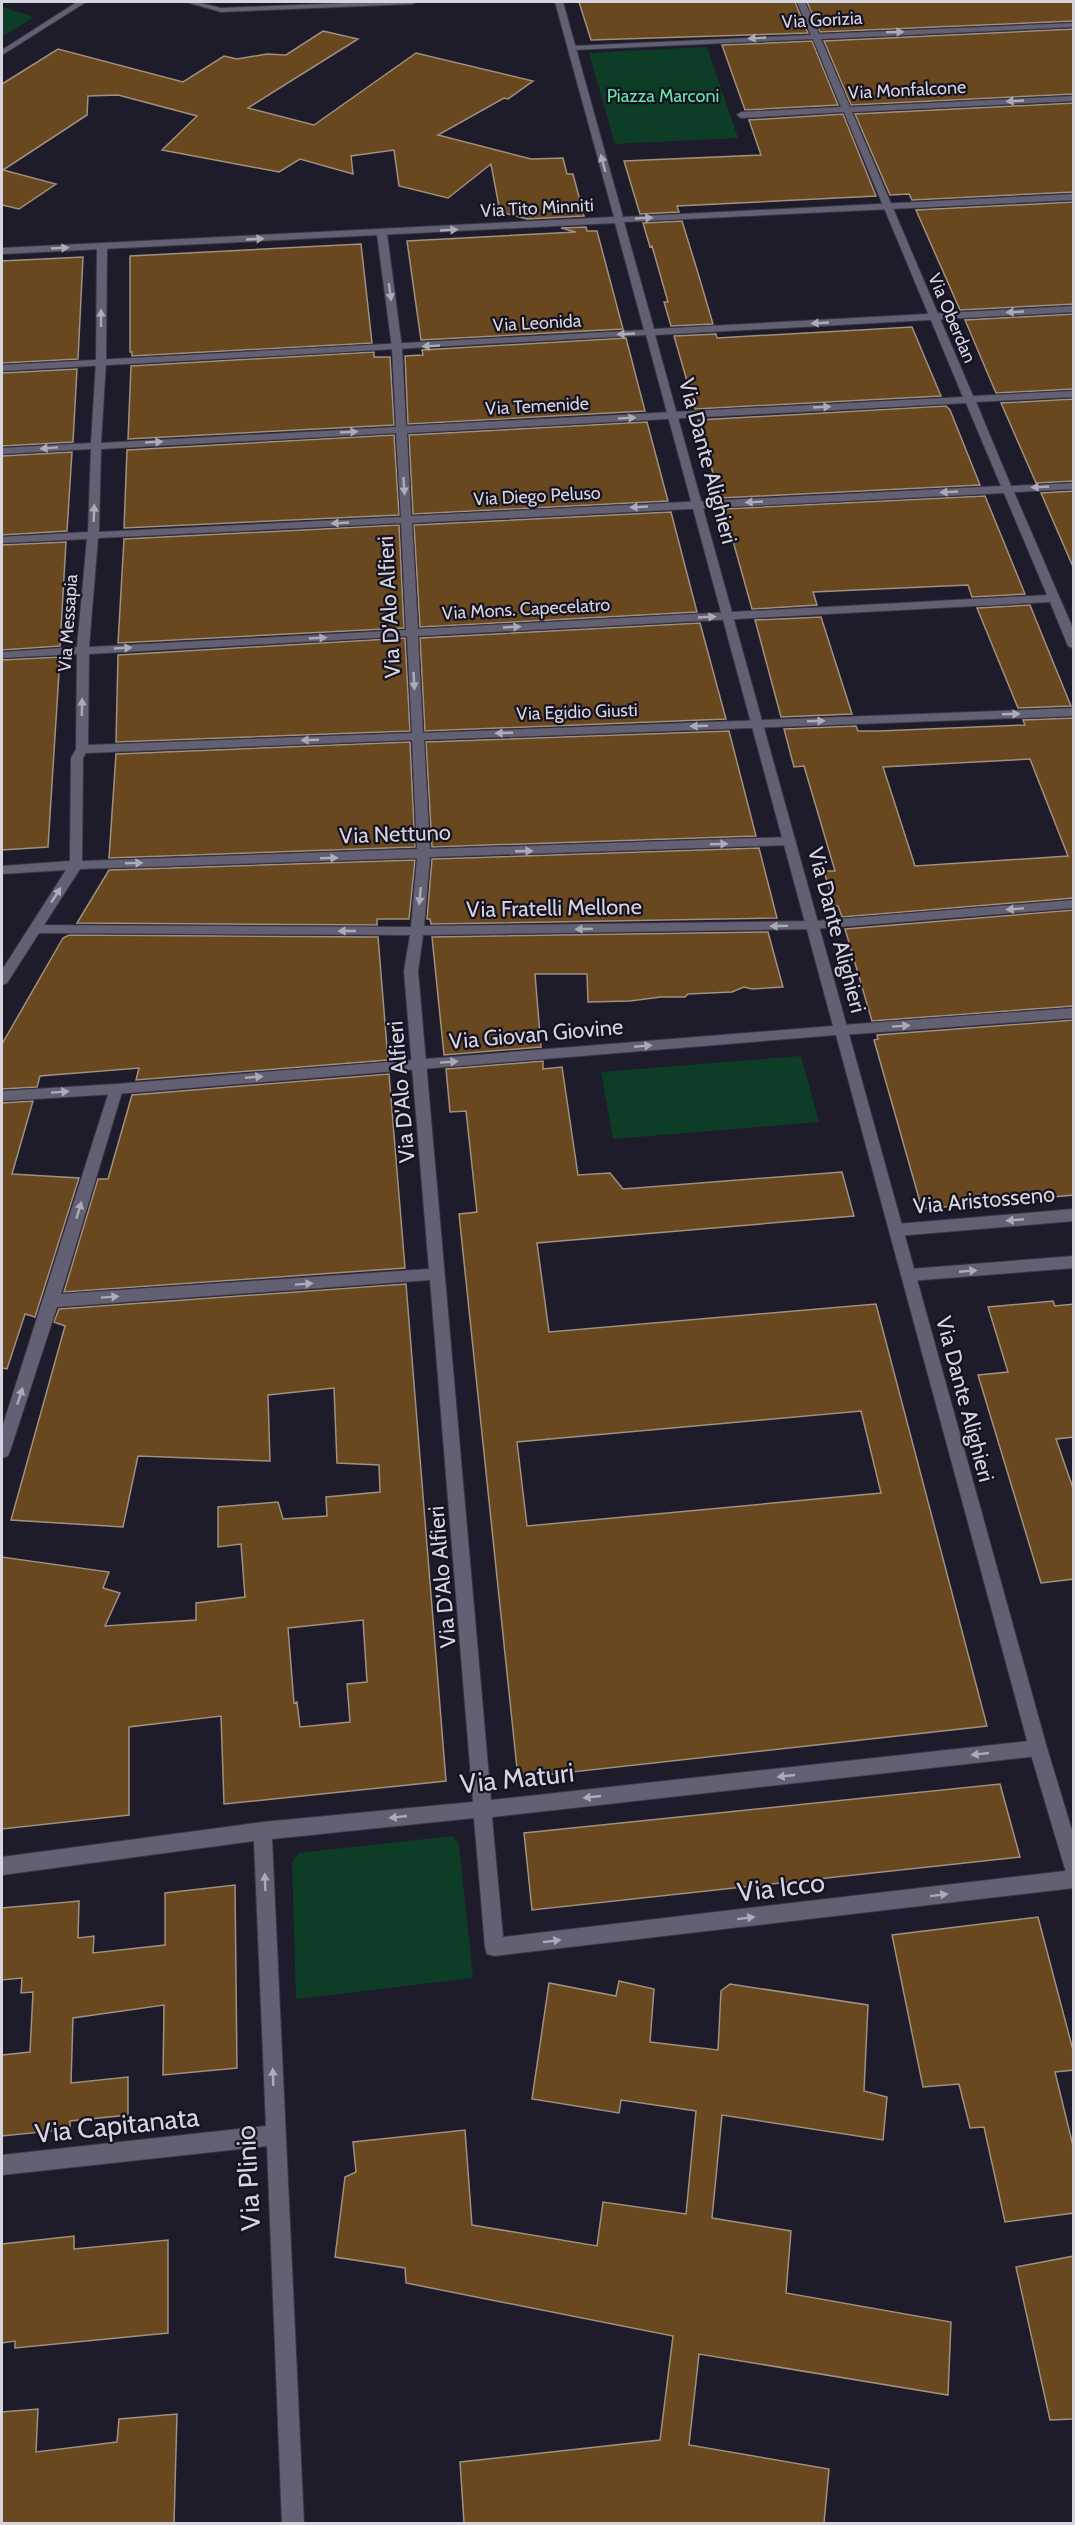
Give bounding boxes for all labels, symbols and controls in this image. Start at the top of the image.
street label: Via Gorizia [781,7,863,33]
one-way arrow [885,28,904,37]
one-way arrow [747,34,766,43]
street label: Via Monfalcone [847,76,967,104]
park label: Piazza Marconi [607,85,719,107]
one-way arrow [1006,97,1025,106]
one-way arrow [598,154,607,172]
street label: Via Tito Minniti [480,194,594,222]
one-way arrow [635,214,654,223]
one-way arrow [440,225,459,234]
one-way arrow [245,235,264,244]
one-way arrow [50,244,69,253]
street label: Via Oberdan [923,270,981,366]
one-way arrow [385,282,394,301]
one-way arrow [1006,307,1025,317]
one-way arrow [96,309,106,328]
street label: Via Leonida [492,310,582,336]
one-way arrow [811,319,830,328]
one-way arrow [616,330,635,339]
one-way arrow [422,341,441,350]
street label: Via Dante Alighieri [673,375,743,547]
street label: Via Temenide [485,392,589,420]
one-way arrow [813,403,832,412]
one-way arrow [618,414,637,423]
one-way arrow [339,428,358,437]
one-way arrow [145,438,164,447]
one-way arrow [39,443,58,453]
one-way arrow [400,476,409,495]
street label: Via Diego Peluso [473,482,601,510]
one-way arrow [1031,483,1050,492]
one-way arrow [939,487,958,496]
one-way arrow [744,497,763,506]
one-way arrow [89,503,99,522]
one-way arrow [630,503,649,512]
one-way arrow [330,518,349,527]
street label: Via D'Alo Alfieri [372,535,406,679]
street label: Via Messapia [54,573,82,673]
street label: Via Mons. Capecelatro [441,594,611,624]
one-way arrow [697,612,716,621]
one-way arrow [503,623,522,632]
one-way arrow [308,633,327,642]
one-way arrow [113,644,132,653]
one-way arrow [409,671,419,690]
one-way arrow [77,698,87,717]
street label: Via Egidio Giusti [516,699,638,725]
one-way arrow [1002,710,1021,719]
one-way arrow [807,717,826,726]
one-way arrow [690,721,709,730]
one-way arrow [495,728,514,738]
one-way arrow [300,736,319,745]
street label: Via Nettuno [339,819,451,849]
one-way arrow [710,839,729,848]
street label: Via Dante Alighieri [802,844,872,1016]
one-way arrow [515,846,534,856]
one-way arrow [320,853,339,862]
one-way arrow [125,859,144,868]
one-way arrow [50,887,61,903]
one-way arrow [415,887,425,906]
street label: Via Fratelli Mellone [466,893,642,923]
one-way arrow [1006,904,1025,914]
one-way arrow [769,921,788,931]
one-way arrow [574,924,593,934]
one-way arrow [337,926,356,936]
street label: Via Giovan Giovine [448,1013,624,1055]
street label: Via D'Alo Alfieri [381,1020,421,1164]
one-way arrow [891,1021,910,1031]
one-way arrow [634,1041,653,1051]
one-way arrow [439,1057,458,1066]
one-way arrow [245,1072,264,1082]
one-way arrow [50,1087,69,1097]
street label: Via Aristosseno [912,1180,1056,1220]
one-way arrow [75,1201,84,1219]
one-way arrow [1006,1215,1025,1225]
one-way arrow [959,1266,978,1276]
one-way arrow [295,1279,314,1288]
one-way arrow [100,1293,119,1302]
street label: Via Dante Alighieri [930,1313,1000,1485]
one-way arrow [16,1387,25,1405]
street label: Via D'Alo Alfieri [422,1505,462,1649]
one-way arrow [971,1750,990,1759]
street label: Via Maturi [458,1756,576,1800]
one-way arrow [777,1771,796,1781]
one-way arrow [583,1792,602,1802]
one-way arrow [389,1812,408,1822]
street label: Via Icco [735,1865,827,1909]
one-way arrow [260,1872,270,1891]
one-way arrow [930,1891,949,1900]
one-way arrow [736,1913,755,1923]
one-way arrow [543,1936,562,1945]
one-way arrow [268,2067,277,2086]
street label: Via Capitanata [33,2100,201,2150]
street label: Via Plinio [229,2124,267,2232]

